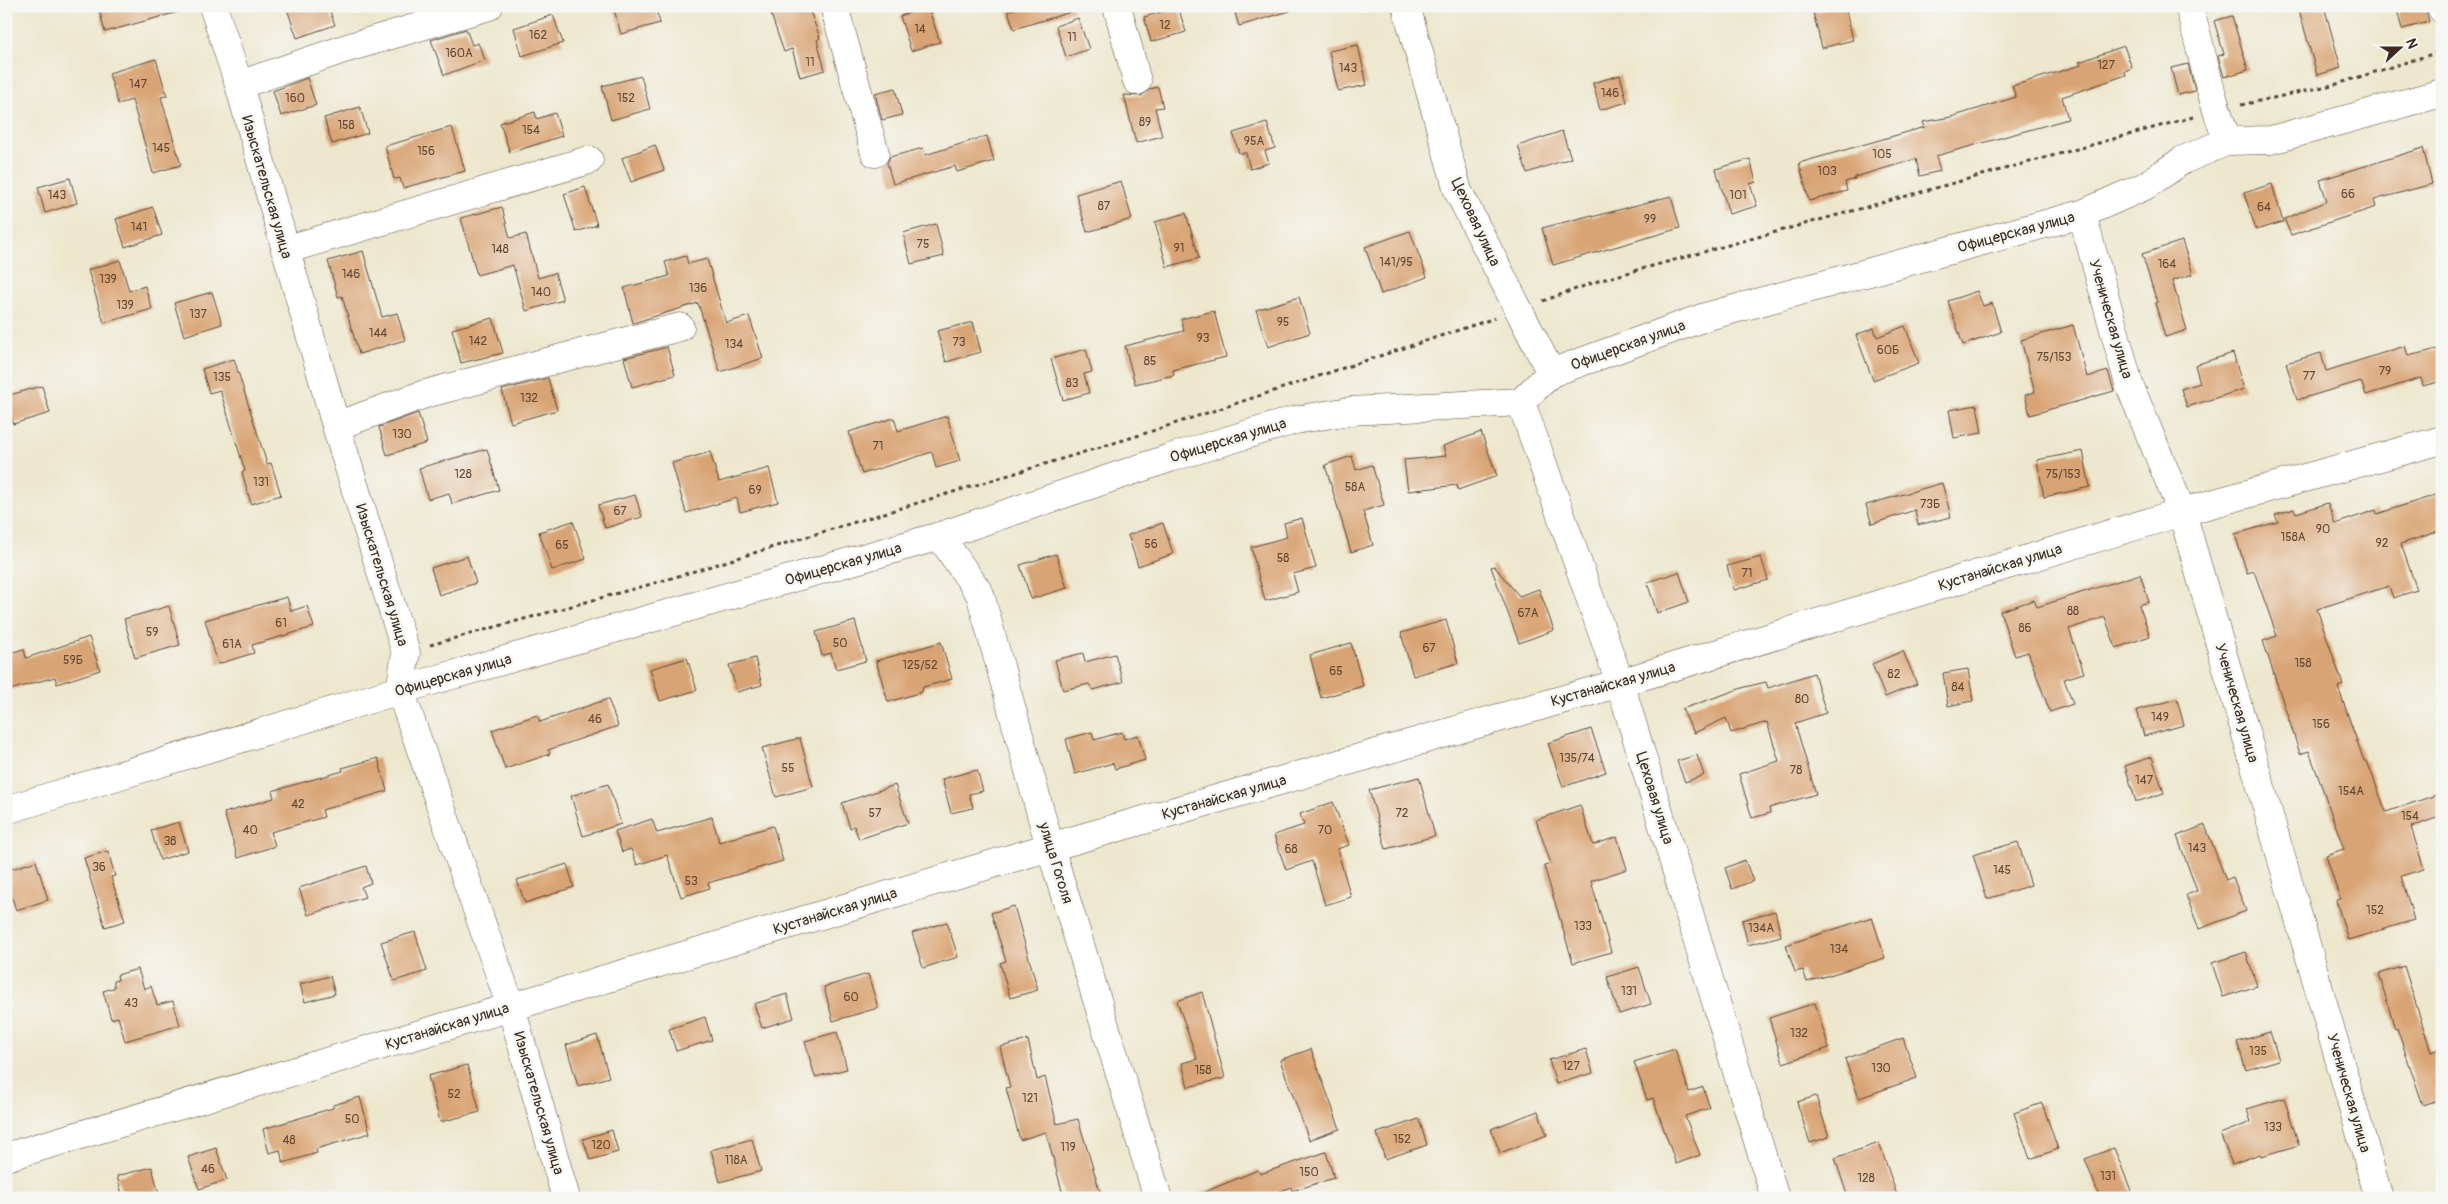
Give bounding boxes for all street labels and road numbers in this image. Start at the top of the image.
street label: Изыскательская улица [237,113,296,261]
street label: Цеховая улица [1447,175,1504,270]
street label: Офицерская улица [1955,208,2077,257]
street label: Ученическая улица [2084,257,2137,381]
street label: Офицерская улица [1568,316,1688,375]
street label: Офицерская улица [1168,414,1289,467]
street label: Изыскательская улица [351,502,412,649]
street label: Офицерская улица [783,539,904,590]
street label: Кустанайская улица [1936,540,2064,595]
street label: Ученическая улица [2210,641,2263,765]
street label: Офицерская улица [393,650,514,701]
street label: Кустанайская улица [1549,658,1678,711]
street label: Цеховая улица [1631,750,1678,847]
street label: Кустанайская улица [1160,771,1289,824]
street label: улица Гоголя [1034,819,1077,906]
street label: Кустанайская улица [771,884,899,939]
street label: Кустанайская улица [383,999,511,1054]
street label: Изыскательская улица [509,1029,568,1177]
street label: Ученическая улица [2322,1031,2375,1155]

